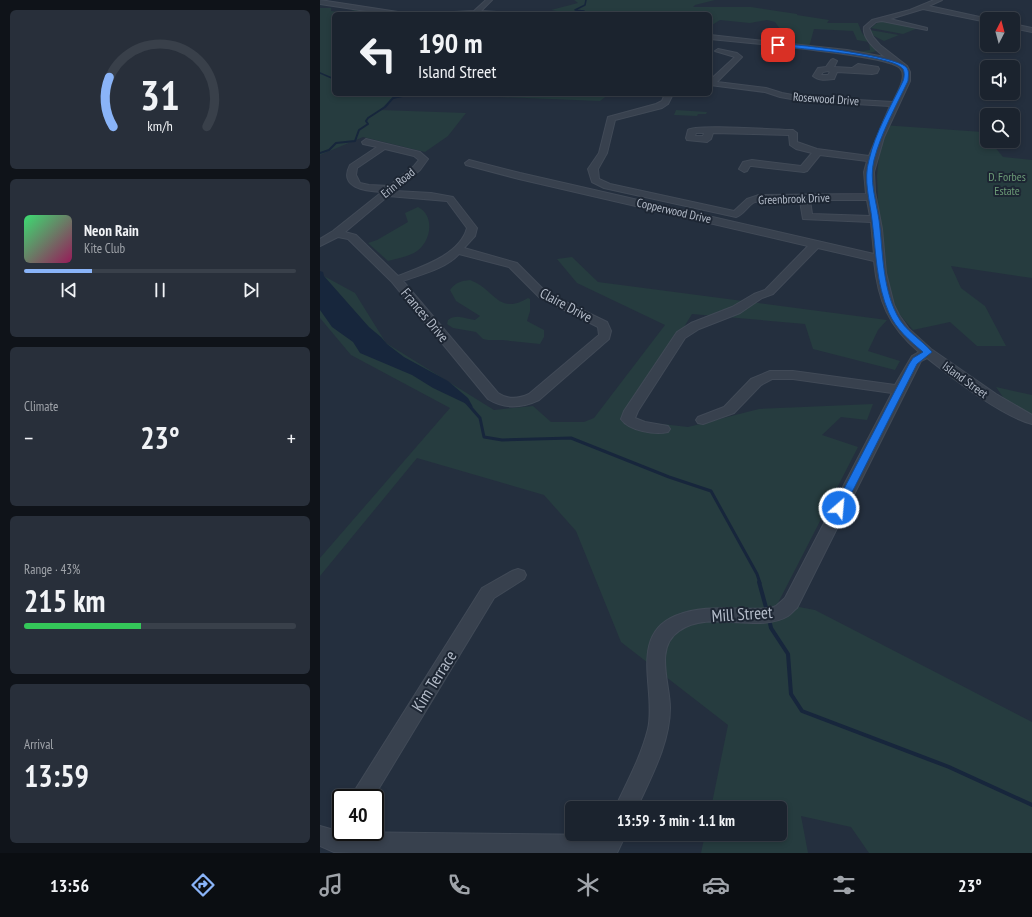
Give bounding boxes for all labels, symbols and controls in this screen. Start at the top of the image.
north arrow [980,12,1020,52]
map controls [980,12,1020,148]
text: 190 m [418,24,482,61]
icon: left [352,28,404,80]
pin [761,28,795,62]
icon: arrive [767,34,789,56]
text: Island Street [418,60,496,83]
button: sound [980,60,1020,100]
text: 31 [140,68,180,121]
street label: Rosewood Drive [792,89,860,108]
button: search [980,108,1020,148]
text: km/h [147,116,173,135]
street label: Erin Road [378,164,418,201]
park label: D. Forbes Estate [988,169,1026,198]
street label: Greenbrook Drive [758,190,830,207]
street label: Copperwood Drive [635,195,713,226]
text: Neon Rain [84,221,139,240]
text: Kite Club [84,240,125,257]
icon: previous [58,279,80,301]
icon: pause [149,279,171,301]
icon: next [240,279,262,301]
street label: Frances Drive [397,284,453,346]
street label: Claire Drive [537,284,595,326]
street label: Island Street [940,358,991,401]
text: Climate [24,398,58,415]
text: 23° [140,418,180,457]
text: − [24,424,33,452]
text: + [287,424,296,452]
position arrow [818,487,860,529]
text: Range · 43% [24,561,80,578]
text: 215 km [24,581,105,620]
street label: Mill Street [711,601,774,627]
street label: Kim Terrace [407,646,461,716]
text: Arrival [24,736,53,753]
text: 13:59 [24,756,89,795]
speed limit sign: 40 [332,789,384,841]
text: 13:59 · 3 min · 1.1 km [617,811,735,830]
icon: directions [189,871,217,899]
icon: music [317,871,345,899]
icon: phone [445,871,473,899]
icon: climate [574,871,602,899]
icon: car [702,871,730,899]
icon: filters [830,871,858,899]
text: 13:56 [50,874,89,897]
text: 23° [958,874,982,897]

